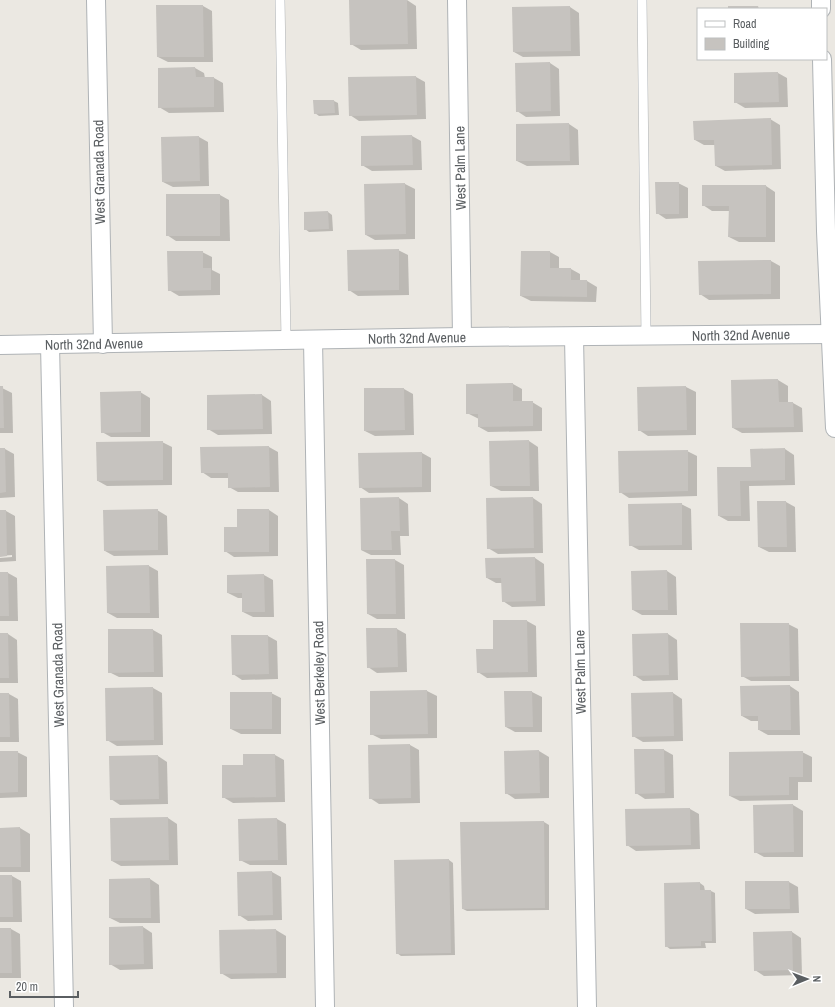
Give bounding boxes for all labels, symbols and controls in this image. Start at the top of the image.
legend [697,8,827,60]
text: Road [733,16,757,32]
text: Building [733,36,770,52]
street label: West Granada Road [89,120,109,224]
street label: West Palm Lane [450,126,470,210]
street label: North 32nd Avenue [692,325,790,345]
street label: North 32nd Avenue [368,328,466,348]
street label: North 32nd Avenue [45,334,143,354]
street label: West Berkeley Road [309,621,329,725]
street label: West Granada Road [48,623,68,727]
street label: West Palm Lane [570,630,590,714]
north arrow [787,959,827,999]
scale bar [10,973,78,999]
text: N [810,975,824,982]
text: 20 m [16,979,38,995]

